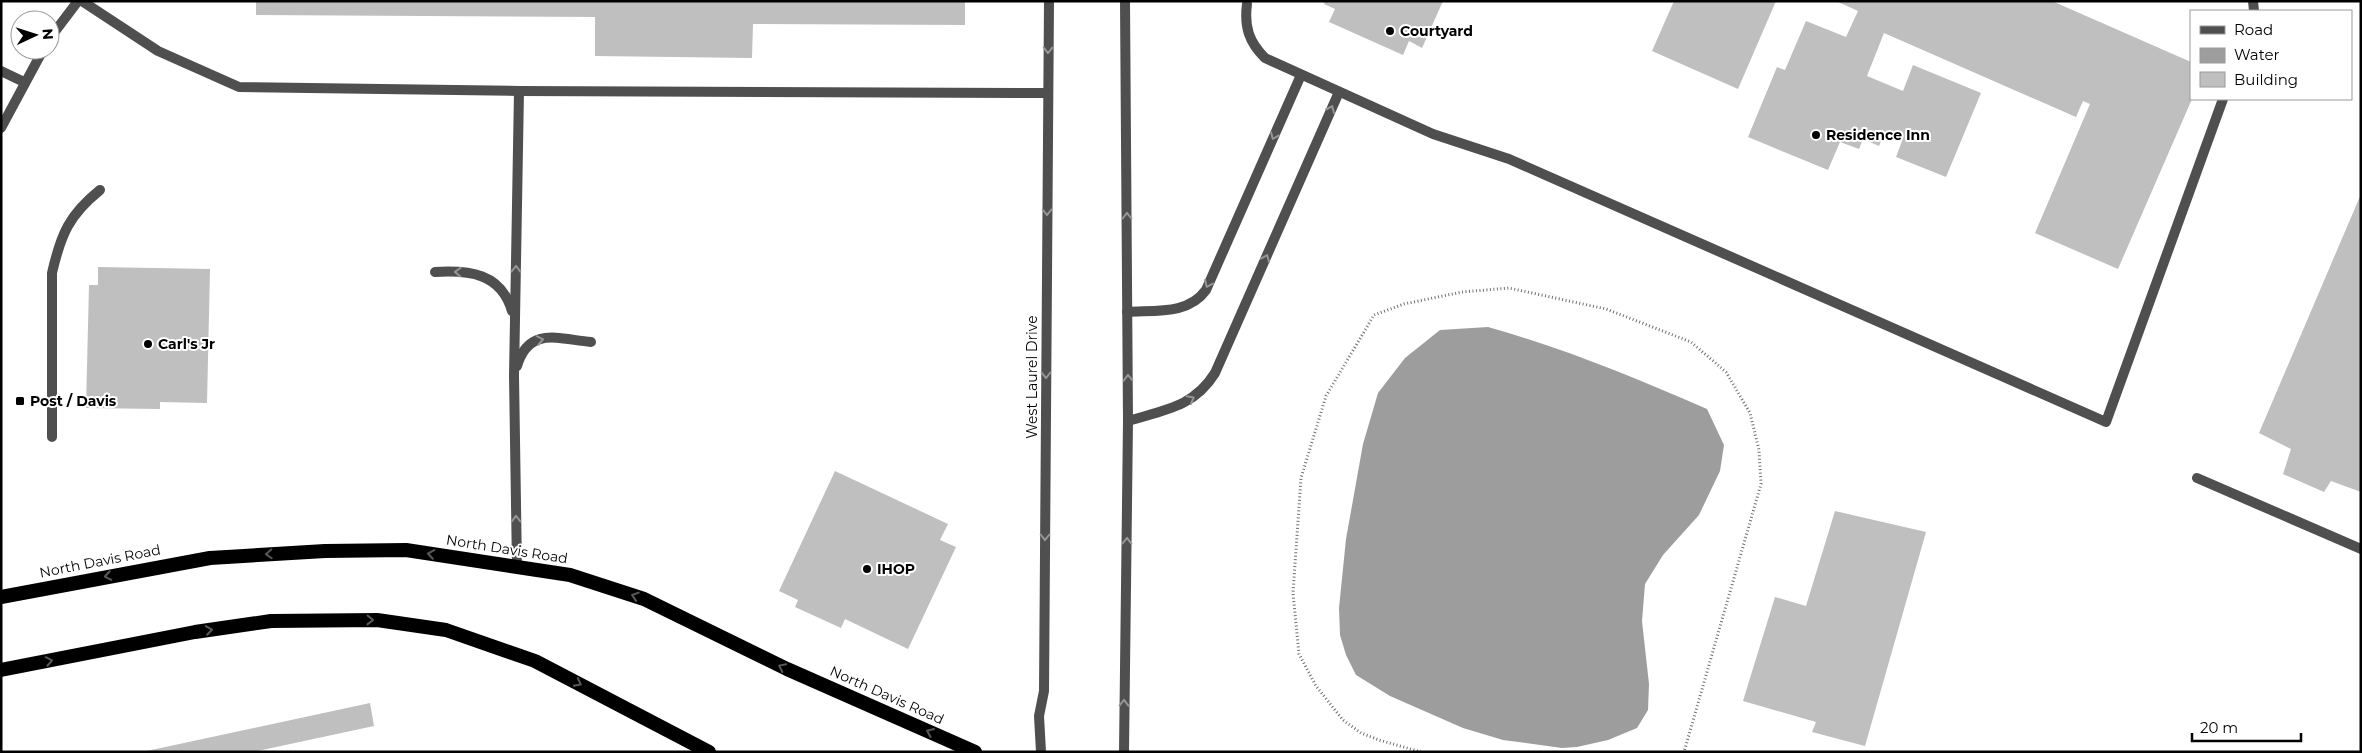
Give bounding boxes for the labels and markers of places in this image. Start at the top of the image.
place label: Courtyard [1400,22,1473,40]
marker: Courtyard [1384,25,1396,37]
place label: Residence Inn [1826,126,1930,144]
marker: Residence Inn [1810,129,1822,141]
place label: Carl's Jr [158,335,215,353]
marker: Carl's Jr [142,338,154,350]
place label: Post / Davis [30,392,117,410]
marker: Post / Davis [14,395,26,407]
place label: IHOP [877,560,915,578]
marker: IHOP [861,563,873,575]

